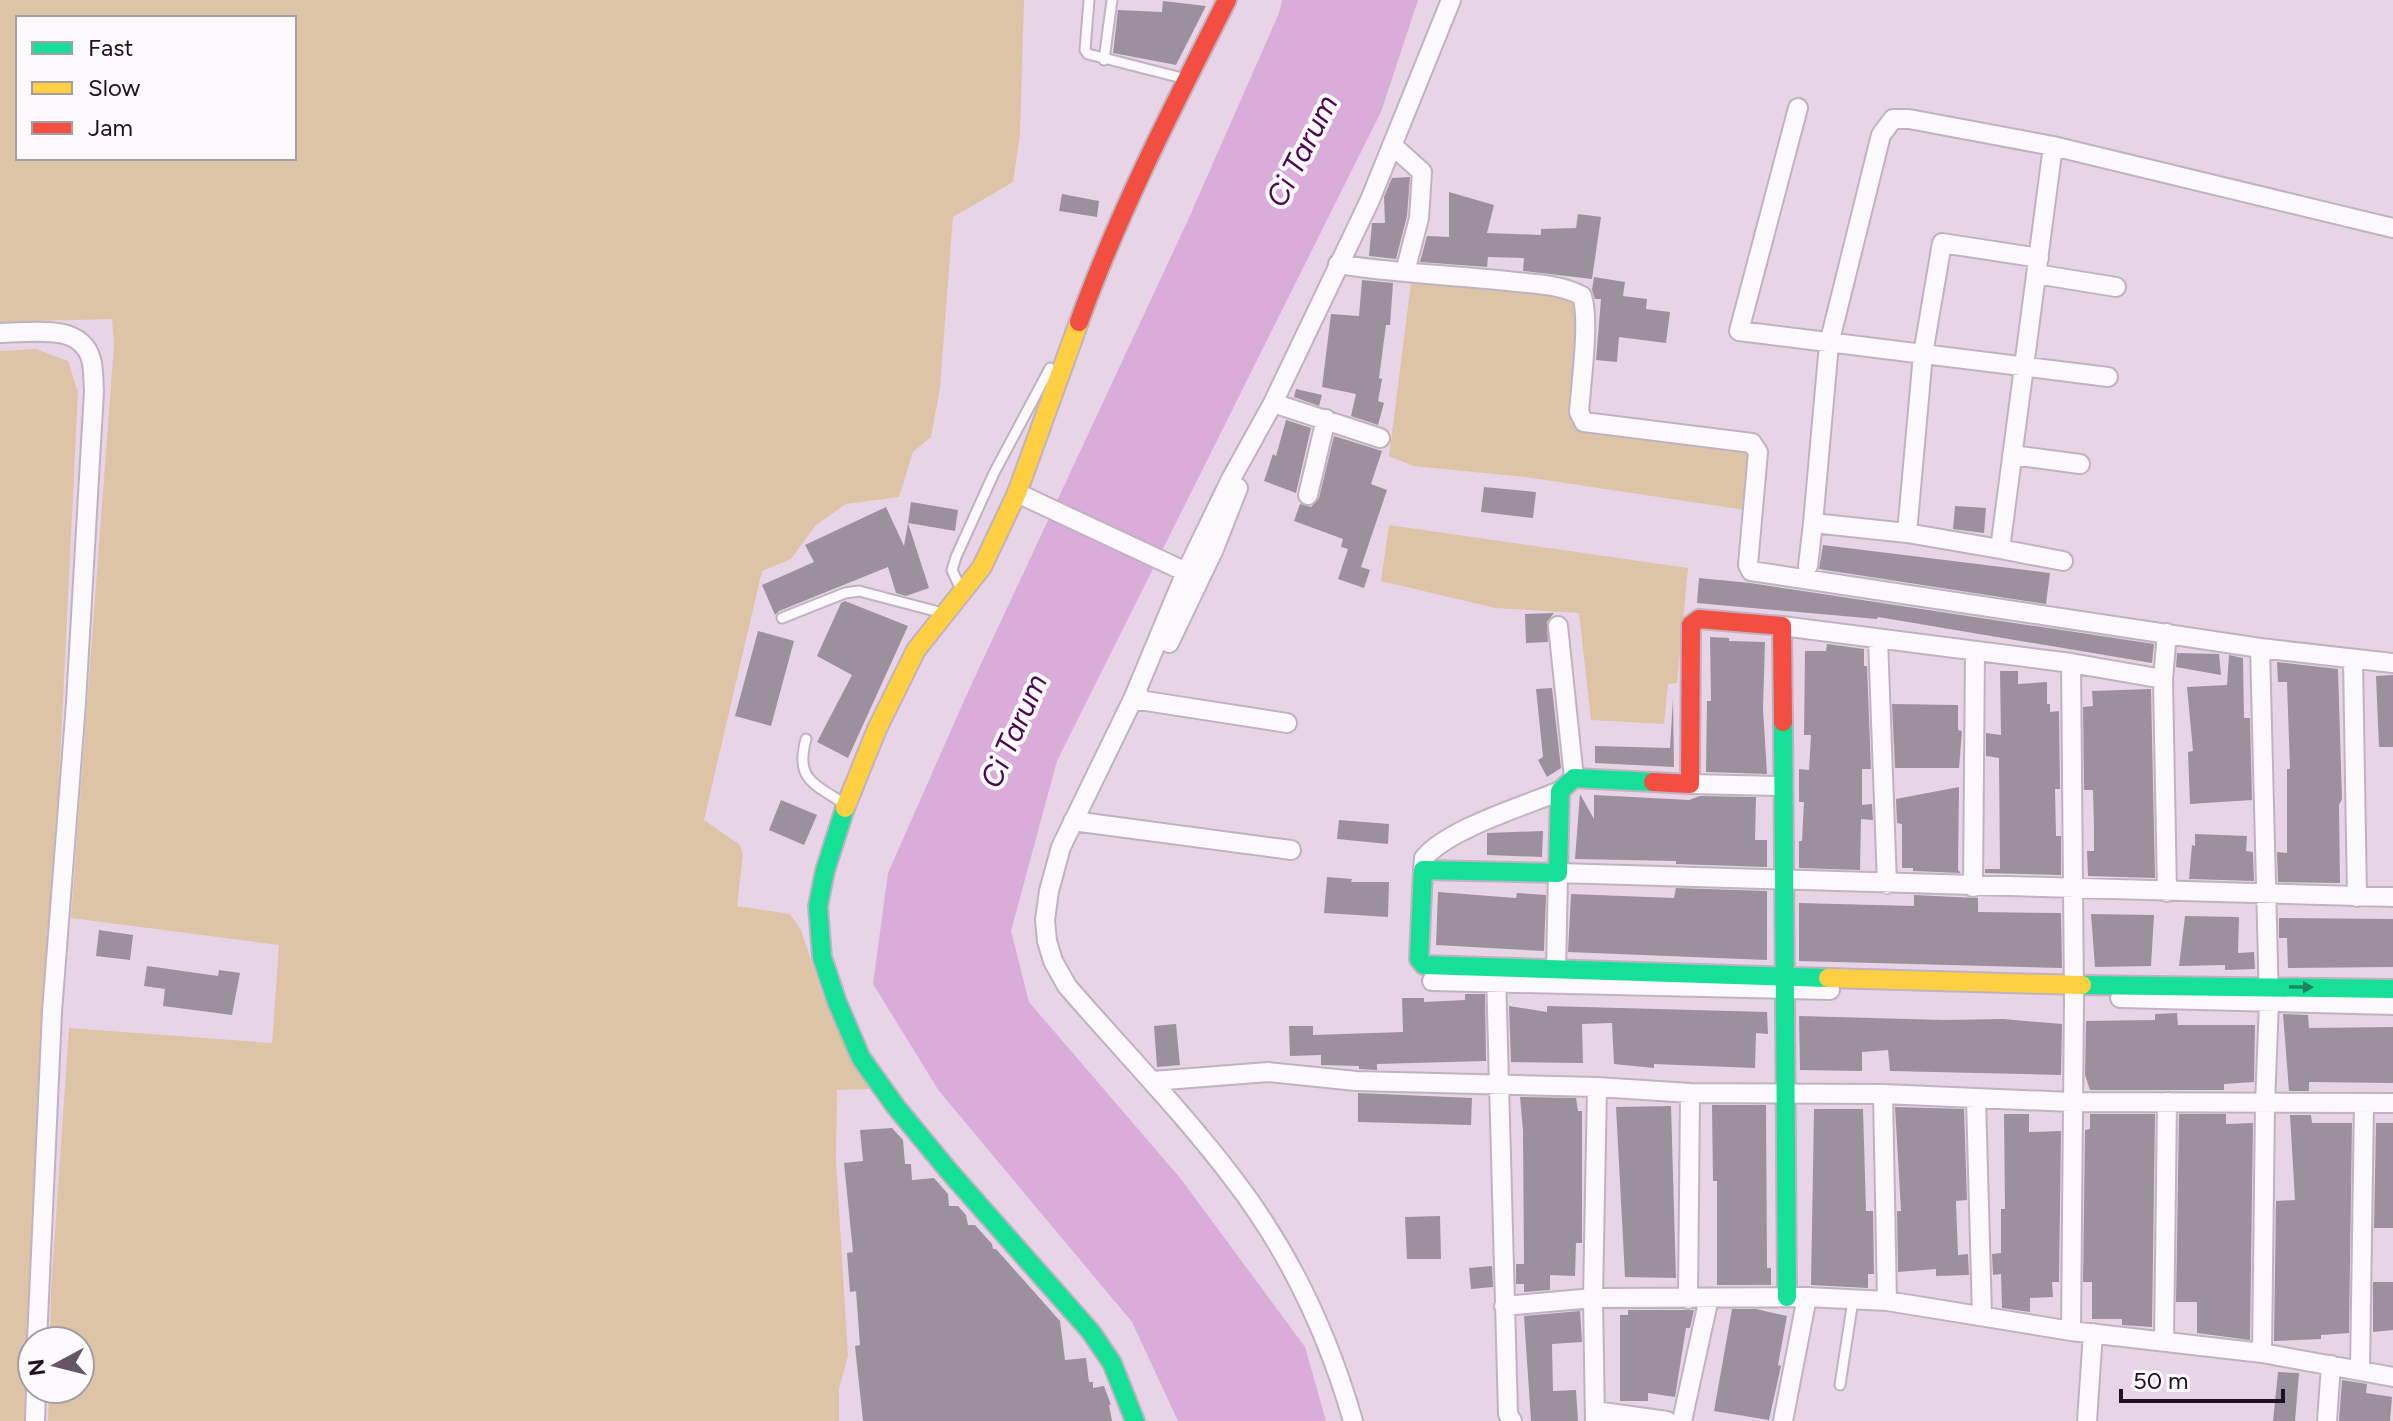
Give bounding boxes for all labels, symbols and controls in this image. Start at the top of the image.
legend [16,16,296,160]
text: Fast [88,33,133,62]
text: Slow [88,73,141,102]
water label: Ci Tarum [1258,89,1345,213]
text: Jam [88,113,133,142]
water label: Ci Tarum [972,668,1055,794]
one-way arrow [2289,981,2314,993]
north arrow [16,1325,96,1405]
scale bar [2121,1353,2283,1403]
text: N [22,1357,51,1377]
text: 50 m [2133,1366,2189,1395]

